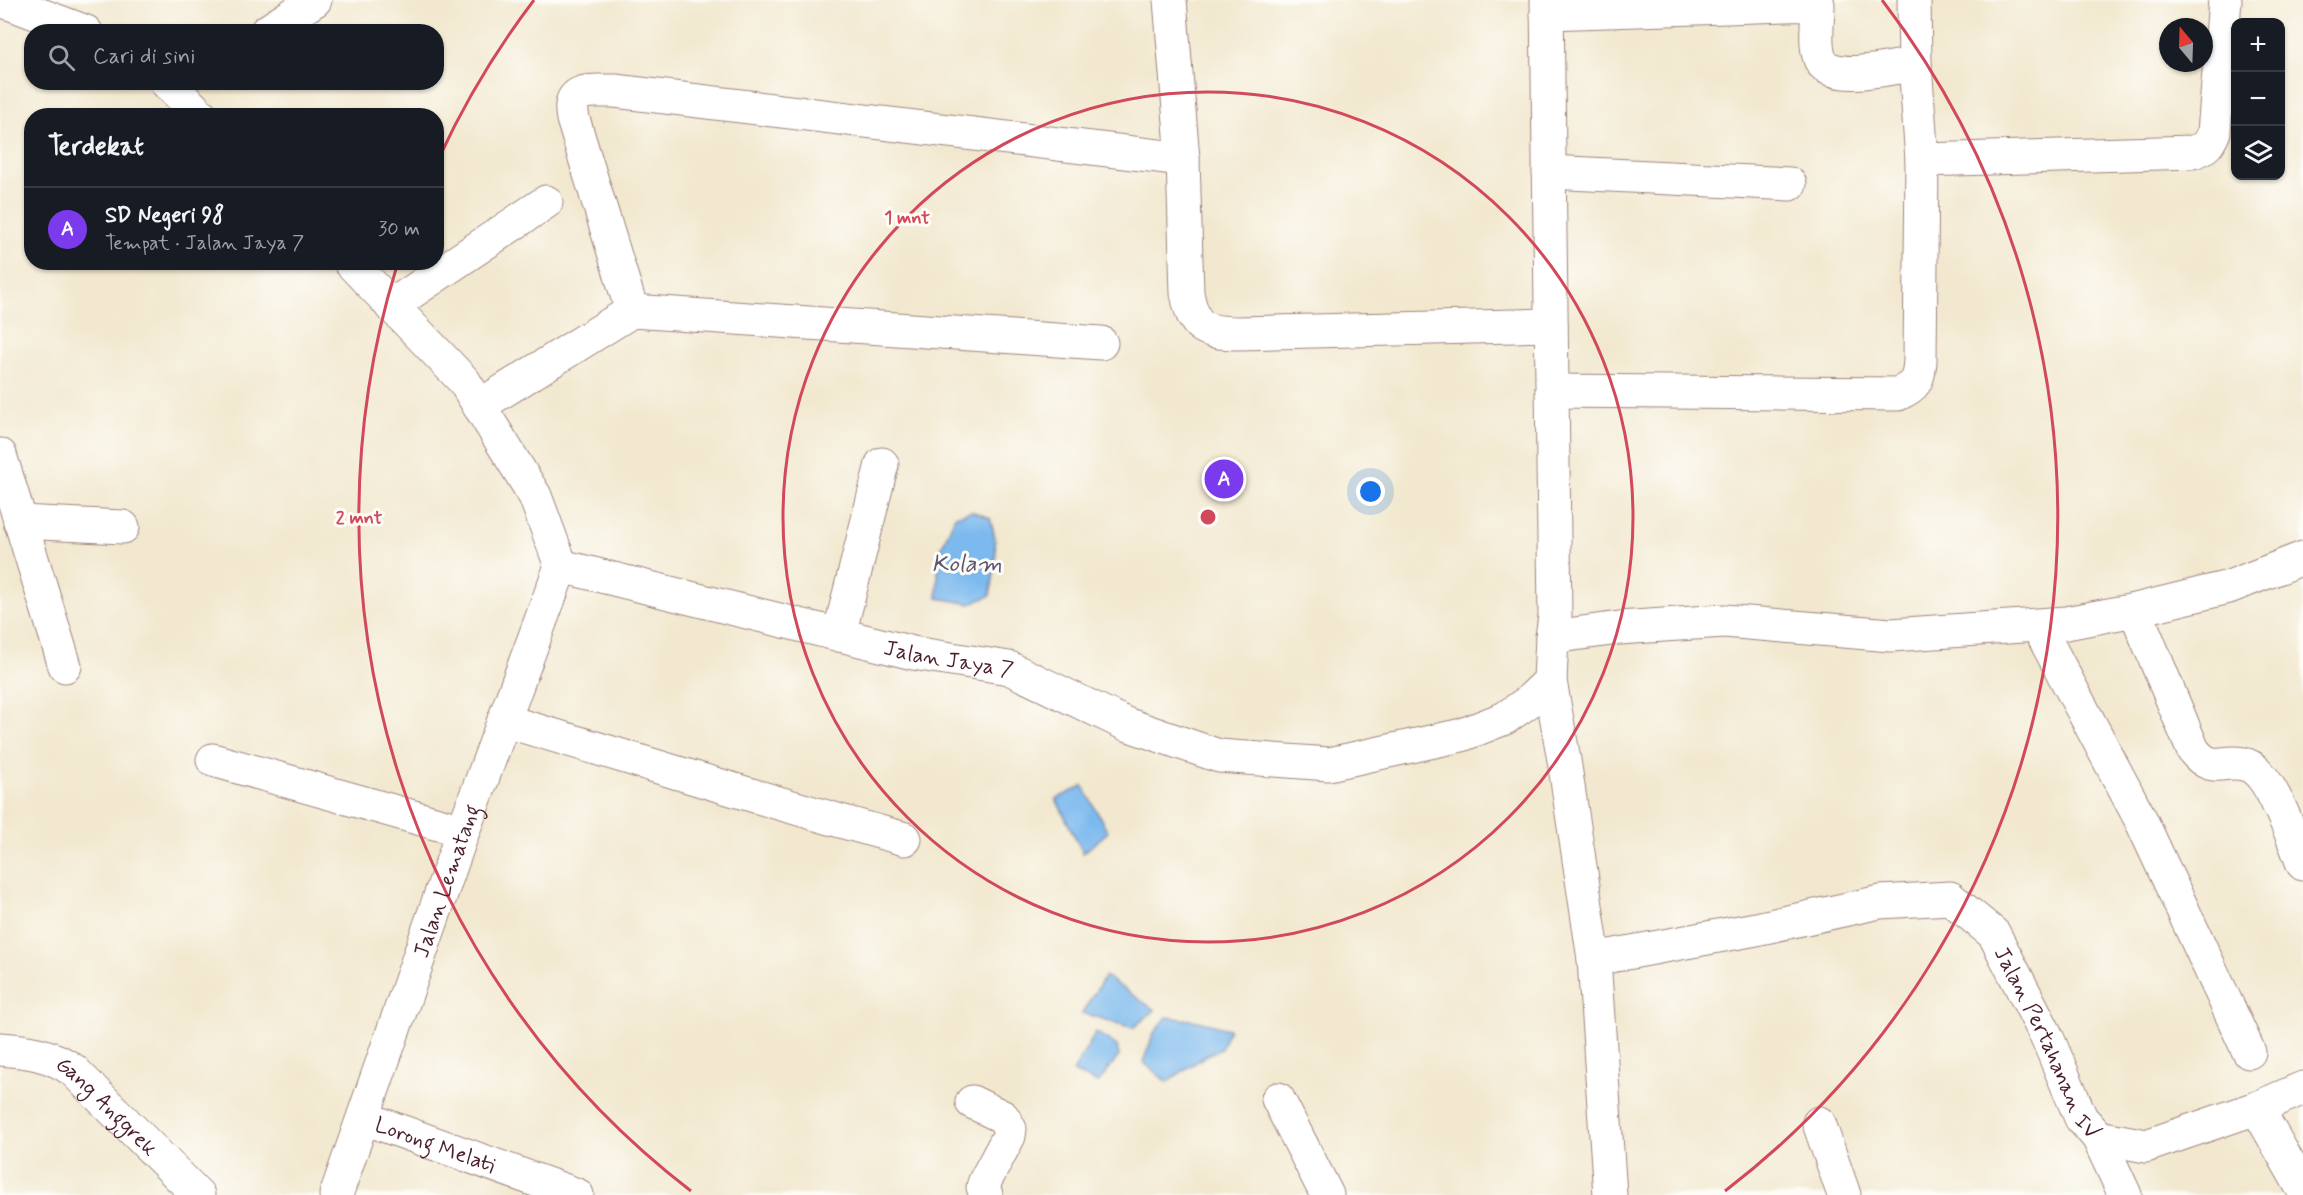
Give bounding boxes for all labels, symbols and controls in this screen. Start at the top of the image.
north arrow [2159,18,2213,72]
map controls [2231,18,2285,180]
button: + [2231,18,2285,72]
search box [24,24,444,90]
icon: search [45,41,78,74]
text: Cari di sini [93,43,195,71]
button: − [2231,72,2285,126]
button: layers [2231,126,2285,180]
text: Terdekat [48,130,144,164]
text: SD Negeri 98 [105,202,224,230]
text: 1 mnt [884,206,930,230]
text: A [61,216,74,243]
text: 30 m [378,216,420,243]
text: Tempat · Jalan Jaya 7 [105,230,304,257]
pin: A [1204,456,1244,502]
your location [1356,477,1385,506]
text: 2 mnt [336,506,383,530]
centre of rings [1198,507,1218,527]
water label: Kolam [932,549,1002,580]
street label: Jalan Jaya 7 [881,634,1016,685]
street label: Jalan Lematang [408,801,490,962]
street label: Jalan Pertahanan IV [1987,942,2106,1146]
street label: Gang Anggrek [50,1051,163,1163]
street label: Lorong Melati [371,1111,499,1180]

